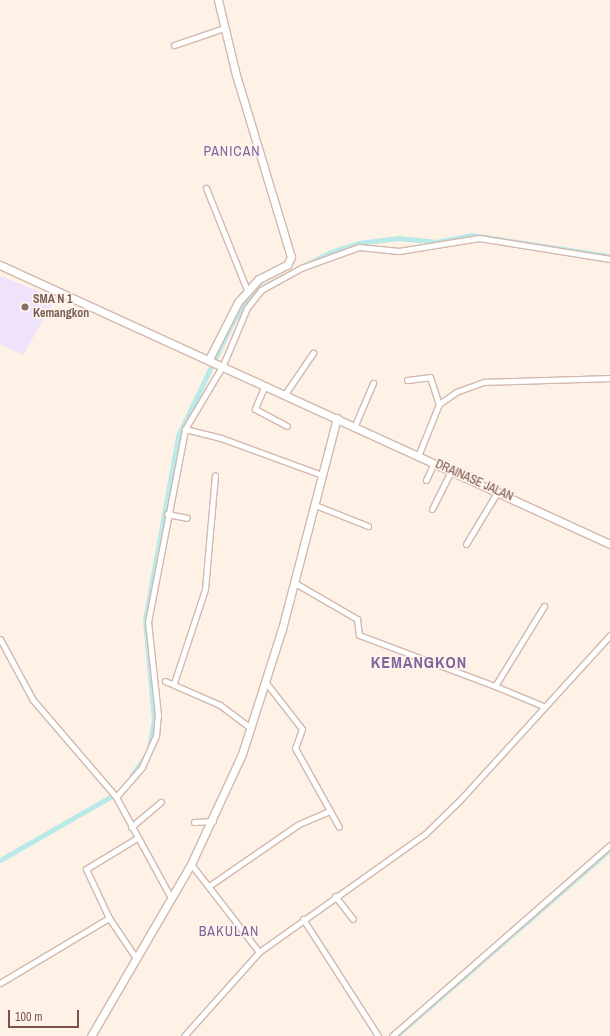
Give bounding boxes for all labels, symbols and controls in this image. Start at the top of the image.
district label: PANICAN [203,143,261,159]
place label: SMA N 1 Kemangkon [33,293,89,321]
marker: SMA N 1 Kemangkon [20,302,30,312]
street label: DRAINASE JALAN [433,457,515,505]
district label: KEMANGKON [371,652,467,672]
district label: BAKULAN [199,923,259,939]
scale bar [10,1002,81,1028]
text: 100 m [15,1009,42,1025]

